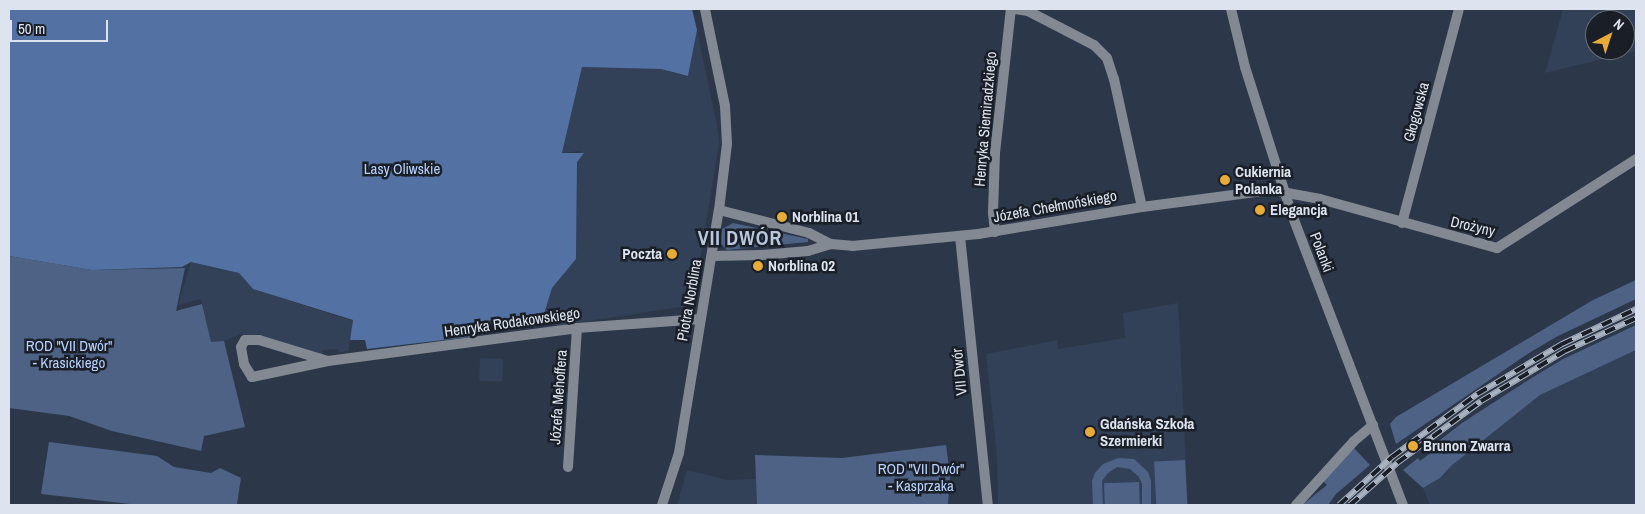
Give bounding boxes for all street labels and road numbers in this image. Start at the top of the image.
street label: Henryka Siemiradzkiego [970,51,1000,187]
street label: Głogowska [1399,80,1433,144]
street label: Józefa Chełmońskiego [992,186,1118,226]
street label: Drożyny [1449,212,1497,240]
street label: Polanki [1306,230,1338,274]
street label: Piotra Norblina [673,258,705,342]
street label: Henryka Rodakowskiego [443,304,581,340]
street label: VII Dwór [948,348,970,396]
street label: Józefa Mehoffera [546,349,570,445]

